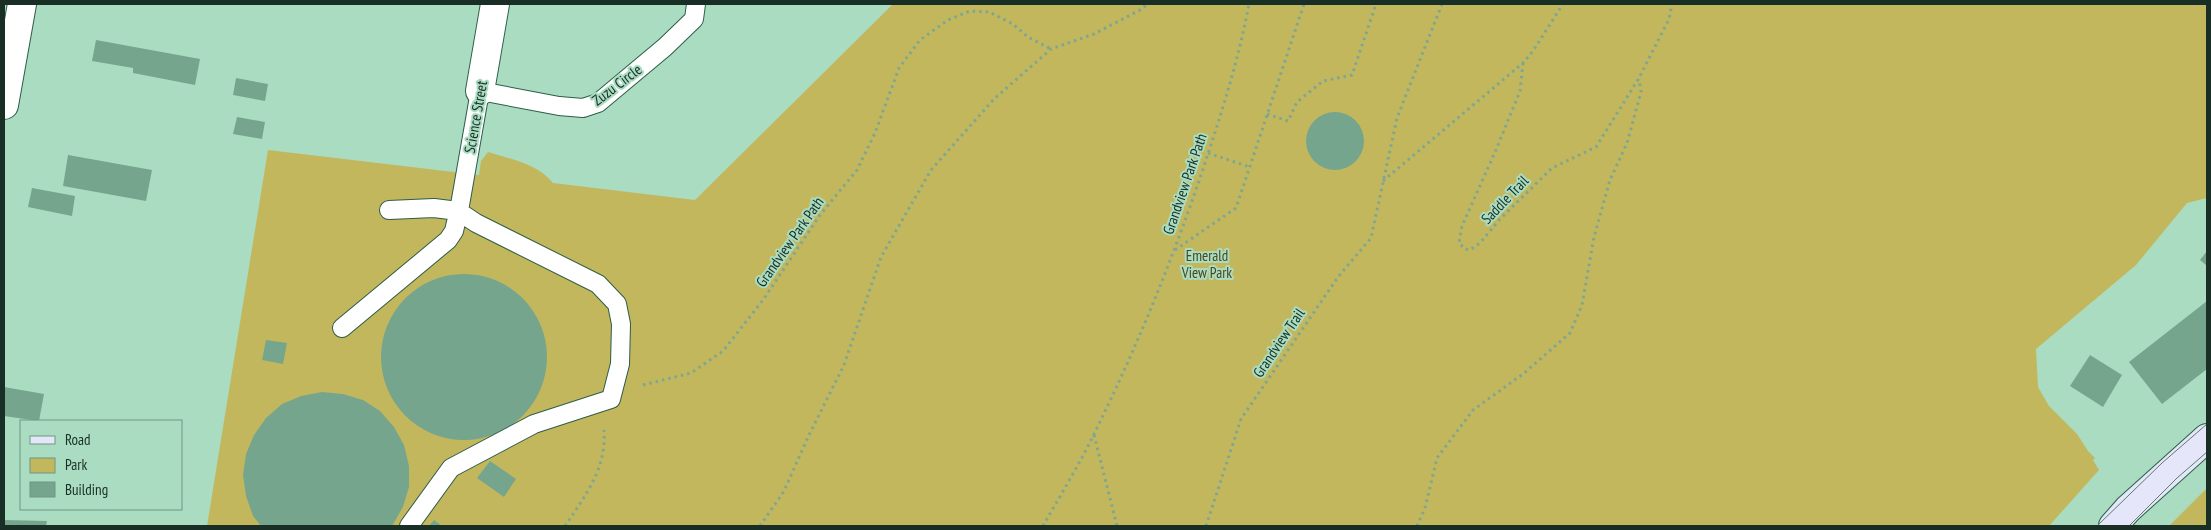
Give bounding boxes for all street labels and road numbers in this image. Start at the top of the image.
street label: Zuzu Circle [588,60,645,109]
street label: Science Street [460,79,491,155]
street label: Grandview Park Path [1158,131,1211,237]
street label: Saddle Trail [1477,171,1533,228]
street label: Grandview Park Path [752,193,828,290]
street label: Grandview Trail [1249,304,1309,381]

